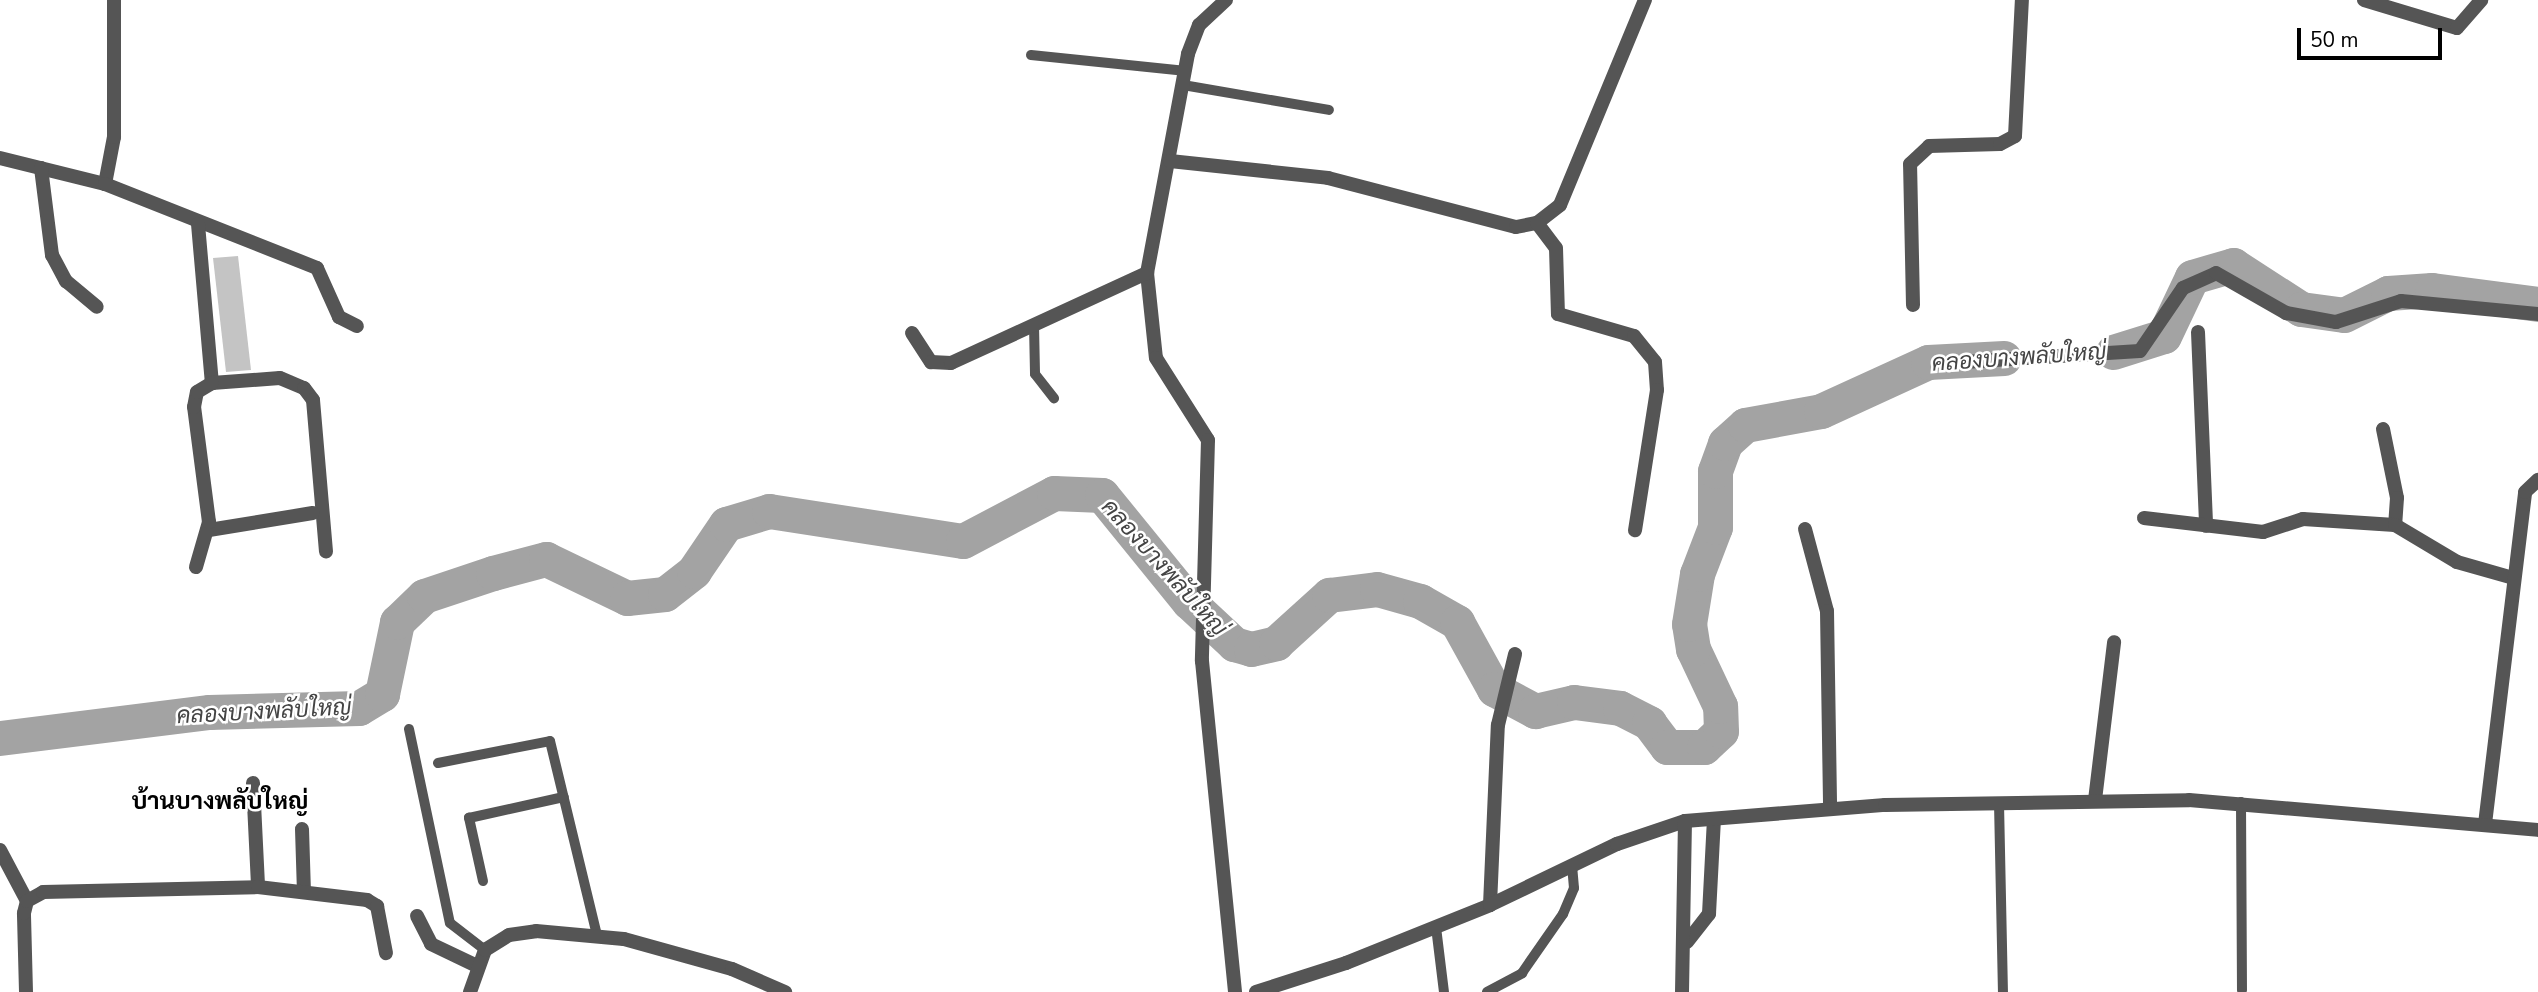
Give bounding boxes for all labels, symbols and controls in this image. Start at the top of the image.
scale bar [2300,14,2445,58]
text: 50 m [2310,26,2359,54]
water label: คลองบางพลับใหญ่ [1931,338,2107,378]
water label: คลองบางพลับใหญ่ [1095,494,1233,642]
water label: คลองบางพลับใหญ่ [176,694,352,730]
district label: บ้านบางพลับใหญ่ [132,788,308,816]

